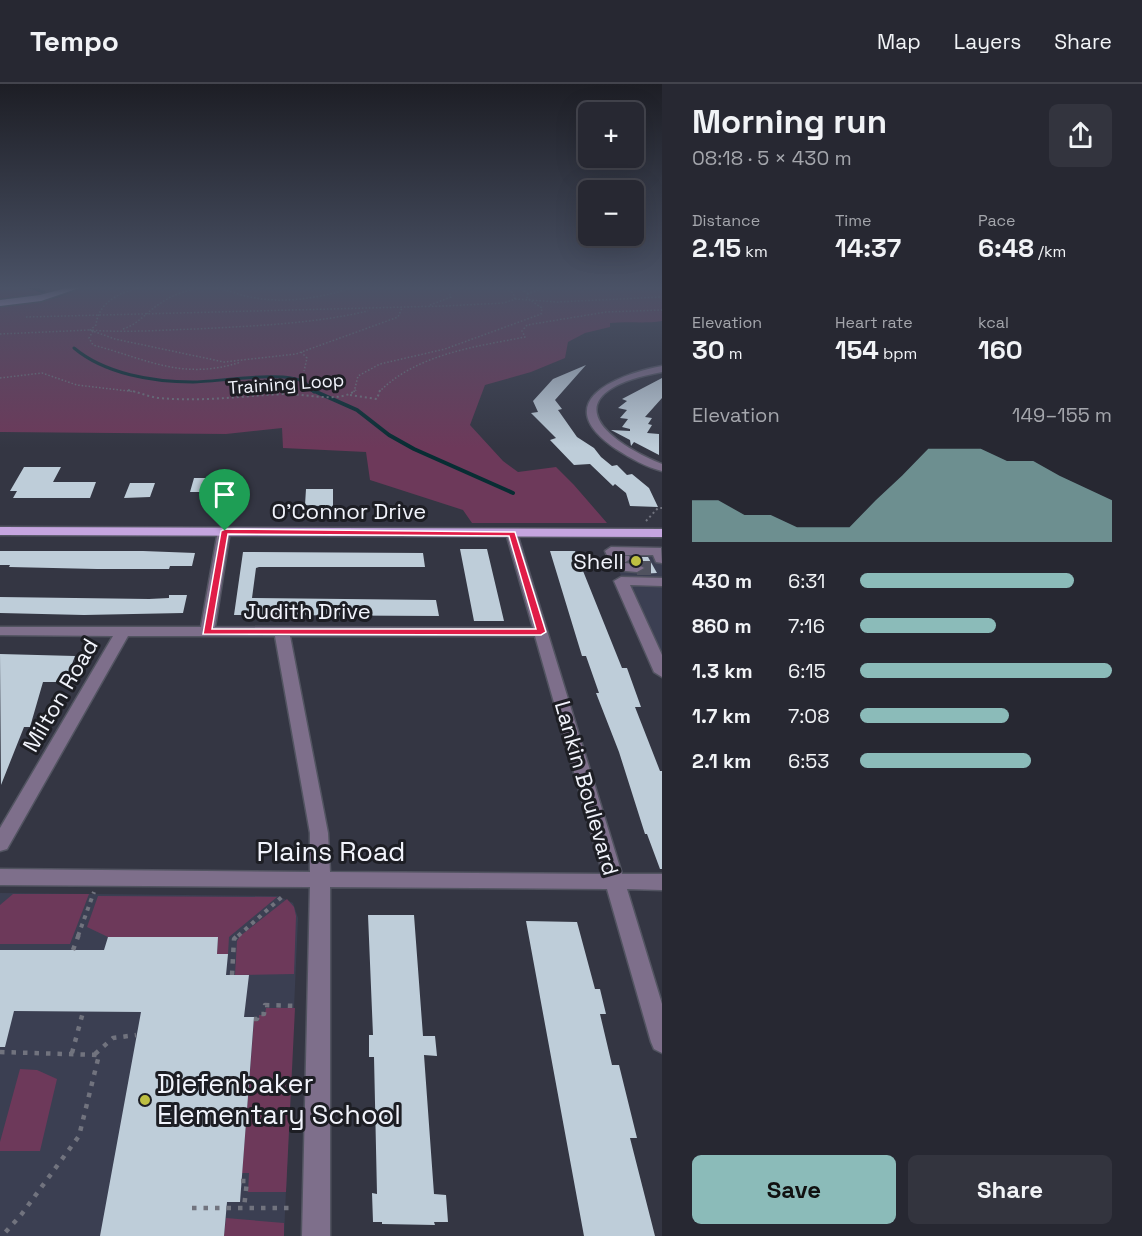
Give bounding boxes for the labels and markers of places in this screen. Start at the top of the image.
pin [199,469,250,531]
place label: Shell [573,547,624,575]
marker: Shell [629,554,643,568]
place label: Diefenbaker Elementary School [157,1066,401,1132]
marker: Diefenbaker Elementary School [138,1093,152,1107]

